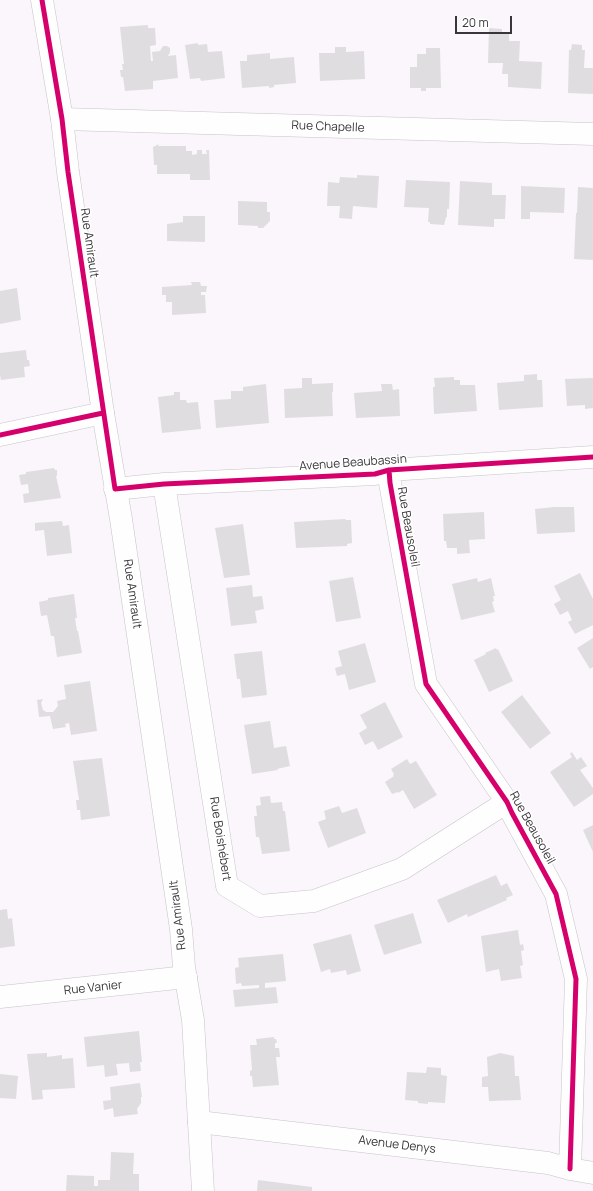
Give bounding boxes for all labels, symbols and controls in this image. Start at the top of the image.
scale bar [457,8,514,34]
text: 20 m [462,14,489,31]
street label: Rue Chapelle [291,119,365,135]
street label: Rue Amirault [77,207,101,279]
street label: Avenue Beaubassin [299,452,407,474]
street label: Rue Beausoleil [394,486,422,568]
street label: Rue Amirault [120,558,144,630]
street label: Rue Beausoleil [506,789,558,867]
street label: Rue Boishébert [206,796,234,882]
street label: Rue Amirault [167,879,189,951]
street label: Rue Vanier [63,978,123,998]
street label: Avenue Denys [357,1133,437,1157]

